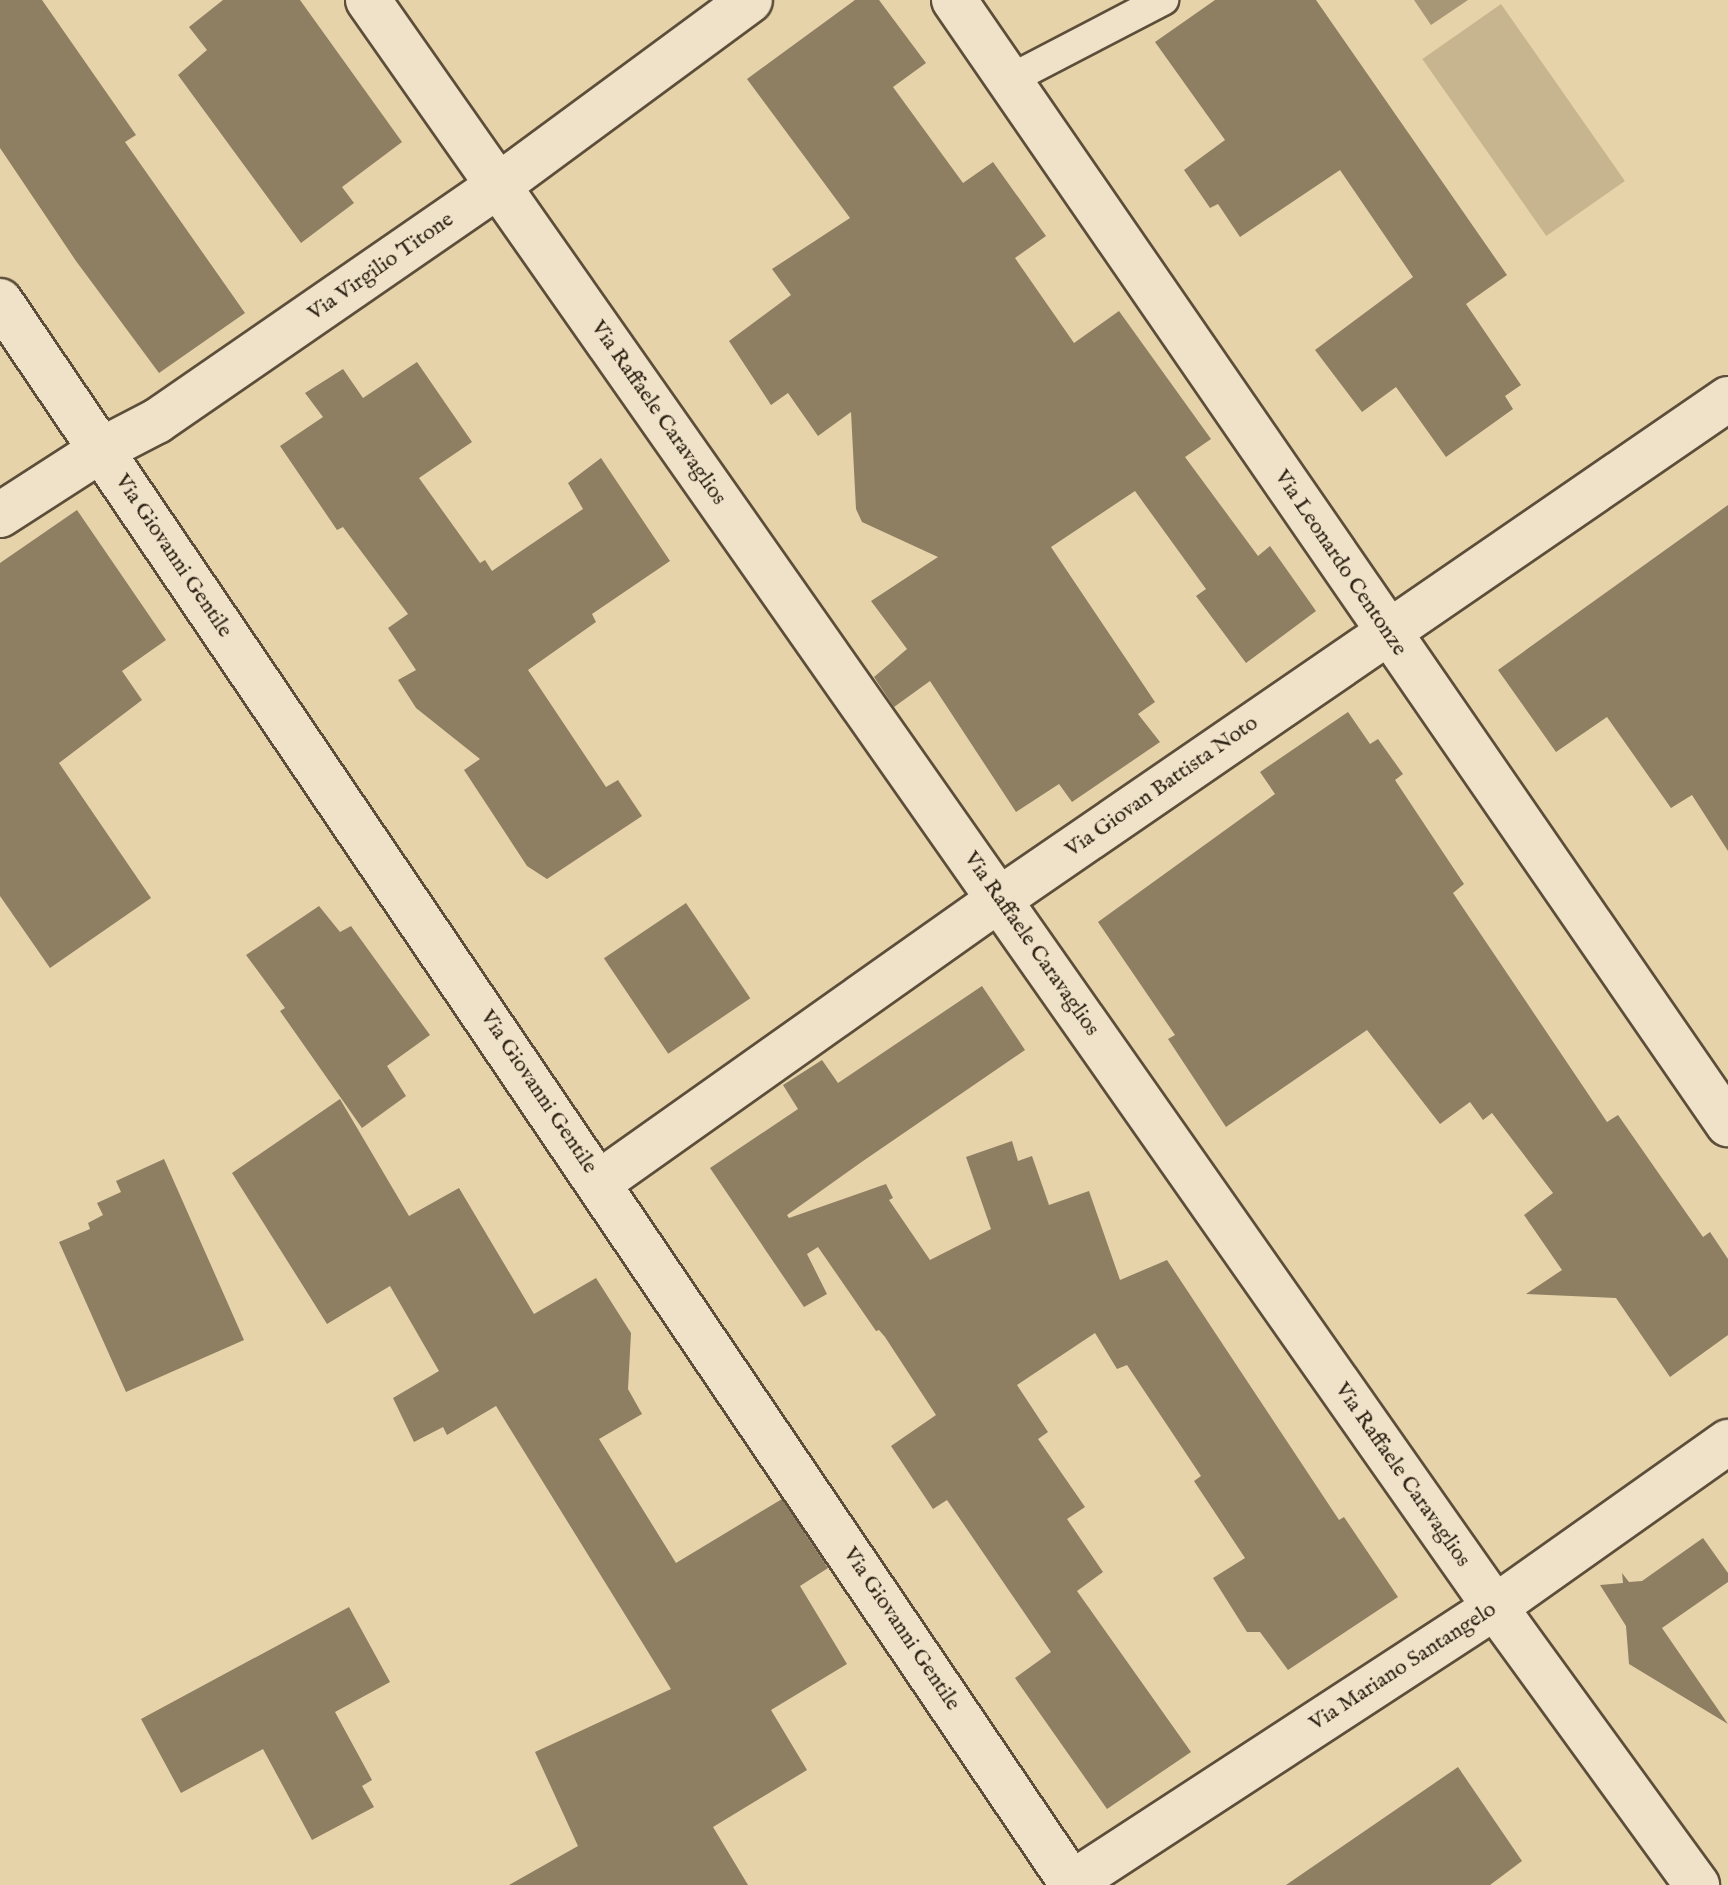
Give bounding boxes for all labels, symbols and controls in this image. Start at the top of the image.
street label: Via Virgilio Titone [303,207,459,327]
street label: Via Raffaele Caravaglios [584,316,732,510]
street label: Via Leonardo Centonze [1268,465,1412,661]
street label: Via Giovanni Gentile [109,469,237,643]
street label: Via Giovan Battista Noto [1060,710,1264,864]
street label: Via Raffaele Caravaglios [957,847,1105,1041]
street label: Via Giovanni Gentile [474,1005,602,1179]
street label: Via Raffaele Caravaglios [1328,1378,1476,1572]
street label: Via Giovanni Gentile [837,1542,965,1716]
street label: Via Mariano Santangelo [1305,1597,1501,1737]

